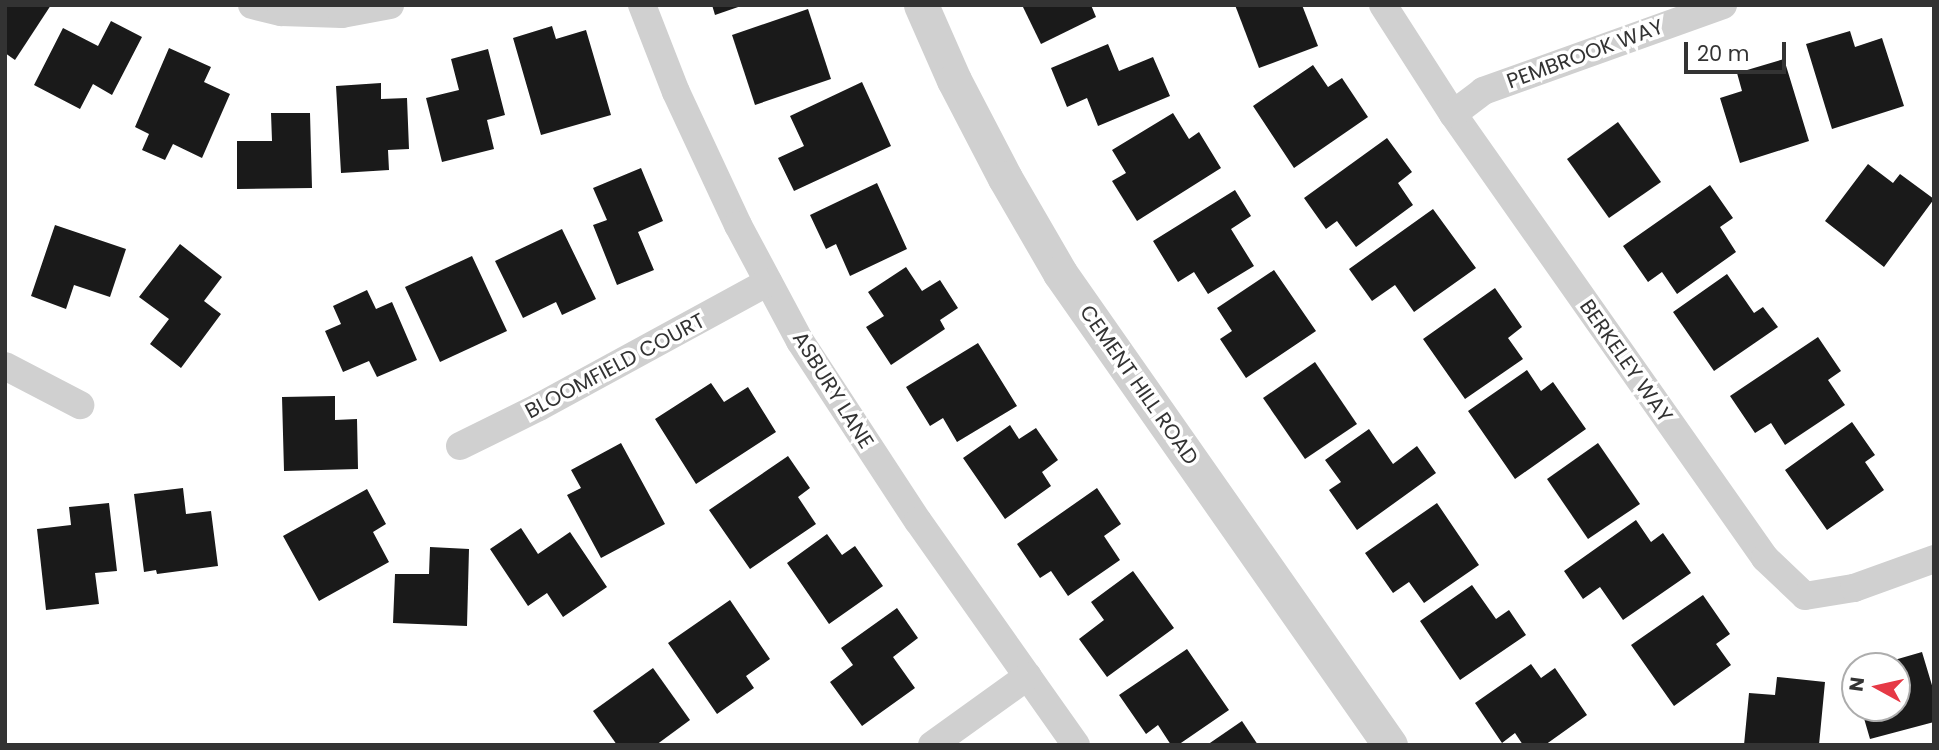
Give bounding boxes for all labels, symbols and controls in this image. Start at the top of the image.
street label: PEMBROOK WAY [1503,14,1667,94]
scale bar [1687,28,1788,72]
text: 20 m [1697,39,1750,68]
street label: BERKELEY WAY [1574,295,1678,427]
street label: CEMENT HILL ROAD [1074,300,1204,470]
street label: BLOOMFIELD COURT [521,308,709,424]
street label: ASBURY LANE [787,327,879,453]
north arrow [1841,652,1911,722]
text: N [1842,675,1871,693]

